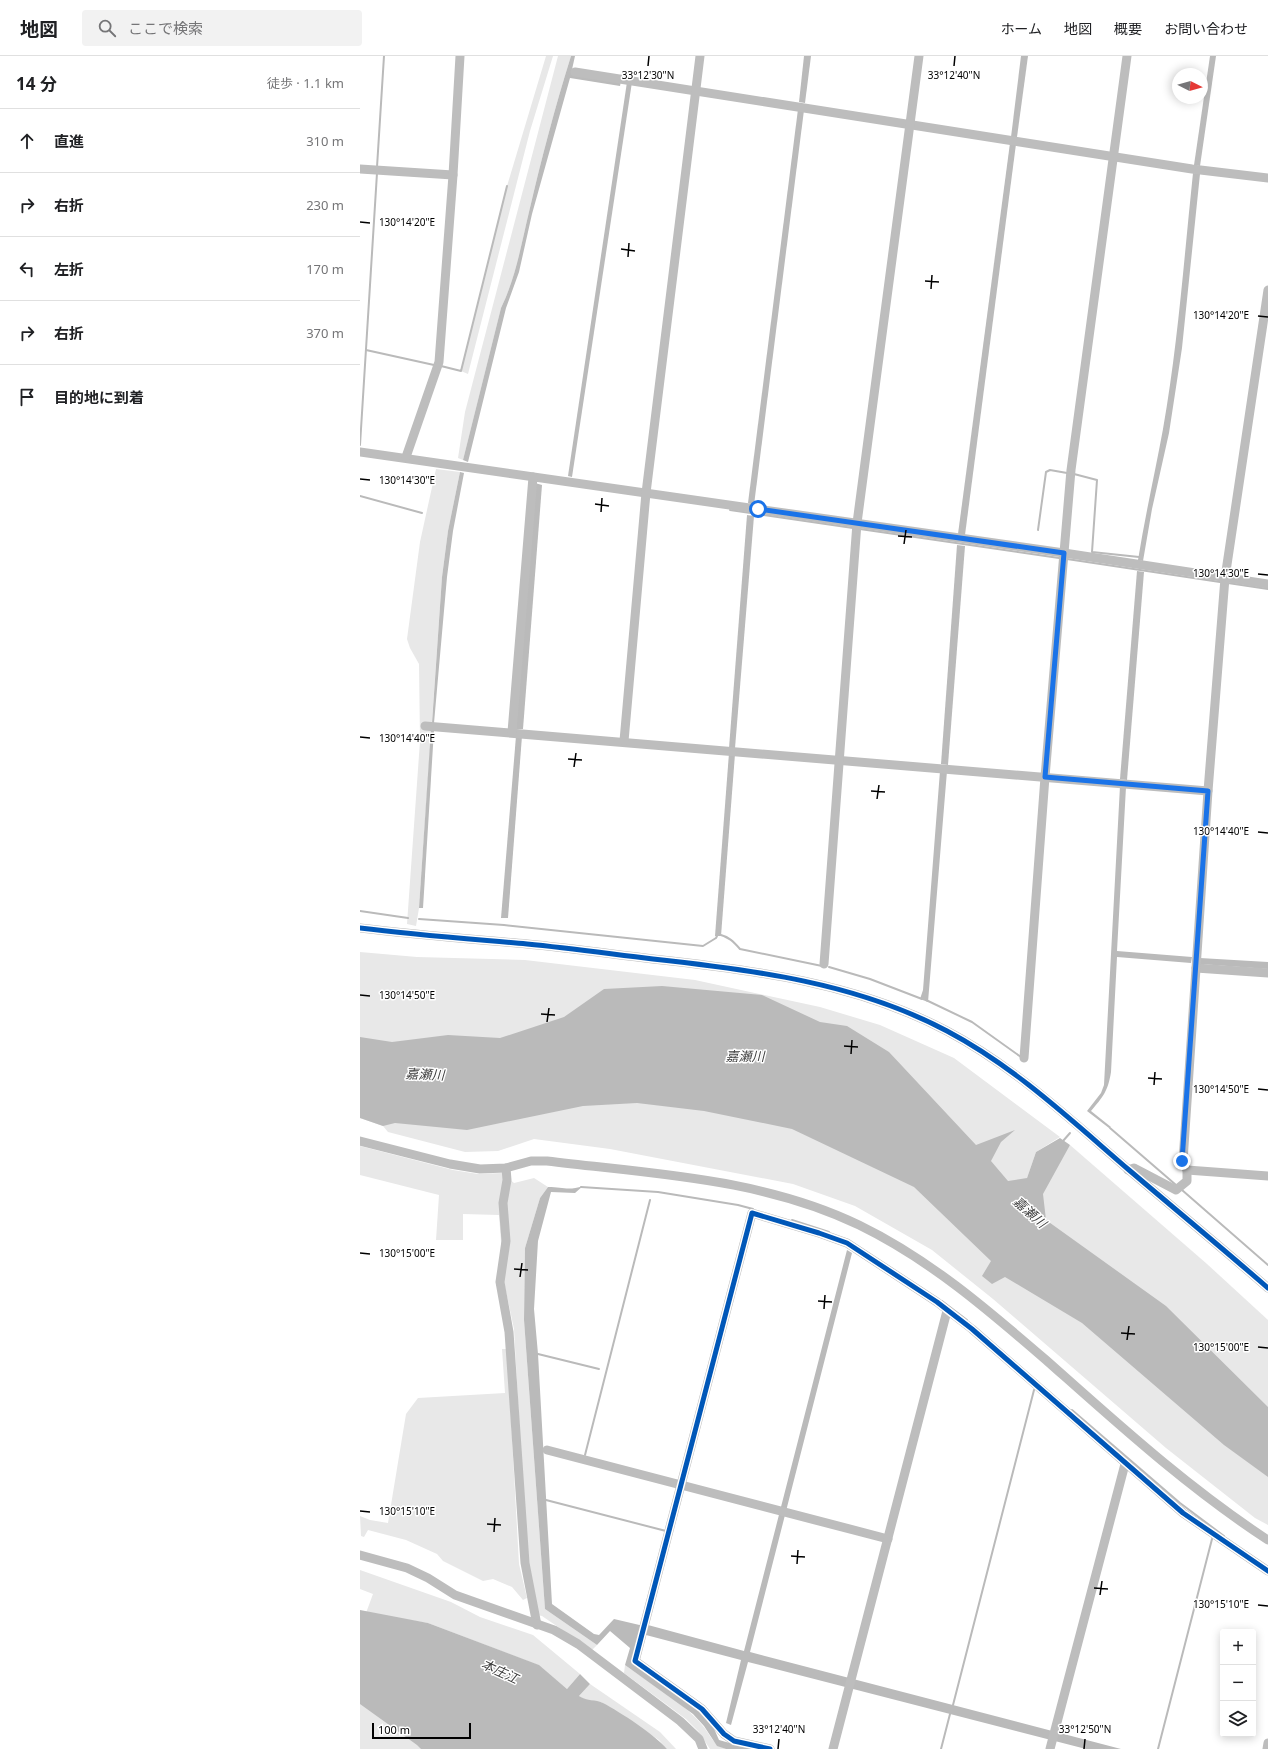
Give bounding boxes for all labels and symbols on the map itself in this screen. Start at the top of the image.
text: 33°12'30"N [622,68,674,82]
text: 33°12'40"N [928,68,980,82]
north arrow [1172,68,1208,104]
text: 130°14'20"E [379,215,435,229]
text: 130°14'20"E [1193,308,1249,322]
text: 130°14'30"E [379,473,435,487]
route start [749,500,767,518]
text: 130°14'30"E [1193,566,1249,580]
text: 130°14'40"E [379,731,435,745]
text: 130°14'40"E [1193,824,1249,838]
text: 130°14'50"E [379,988,435,1002]
water label: 嘉瀬川 [725,1047,766,1065]
water label: 嘉瀬川 [405,1064,447,1084]
text: 130°14'50"E [1193,1082,1249,1096]
route end [1173,1152,1191,1170]
water label: 嘉瀬川 [1009,1192,1052,1233]
text: 130°15'00"E [379,1246,435,1260]
text: 130°15'00"E [1193,1340,1249,1354]
text: 130°15'10"E [379,1504,435,1518]
text: 130°15'10"E [1193,1597,1249,1611]
water label: 本庄江 [479,1655,523,1688]
scale bar [372,1721,471,1740]
text: 33°12'40"N [753,1722,805,1736]
text: 33°12'50"N [1059,1722,1111,1736]

